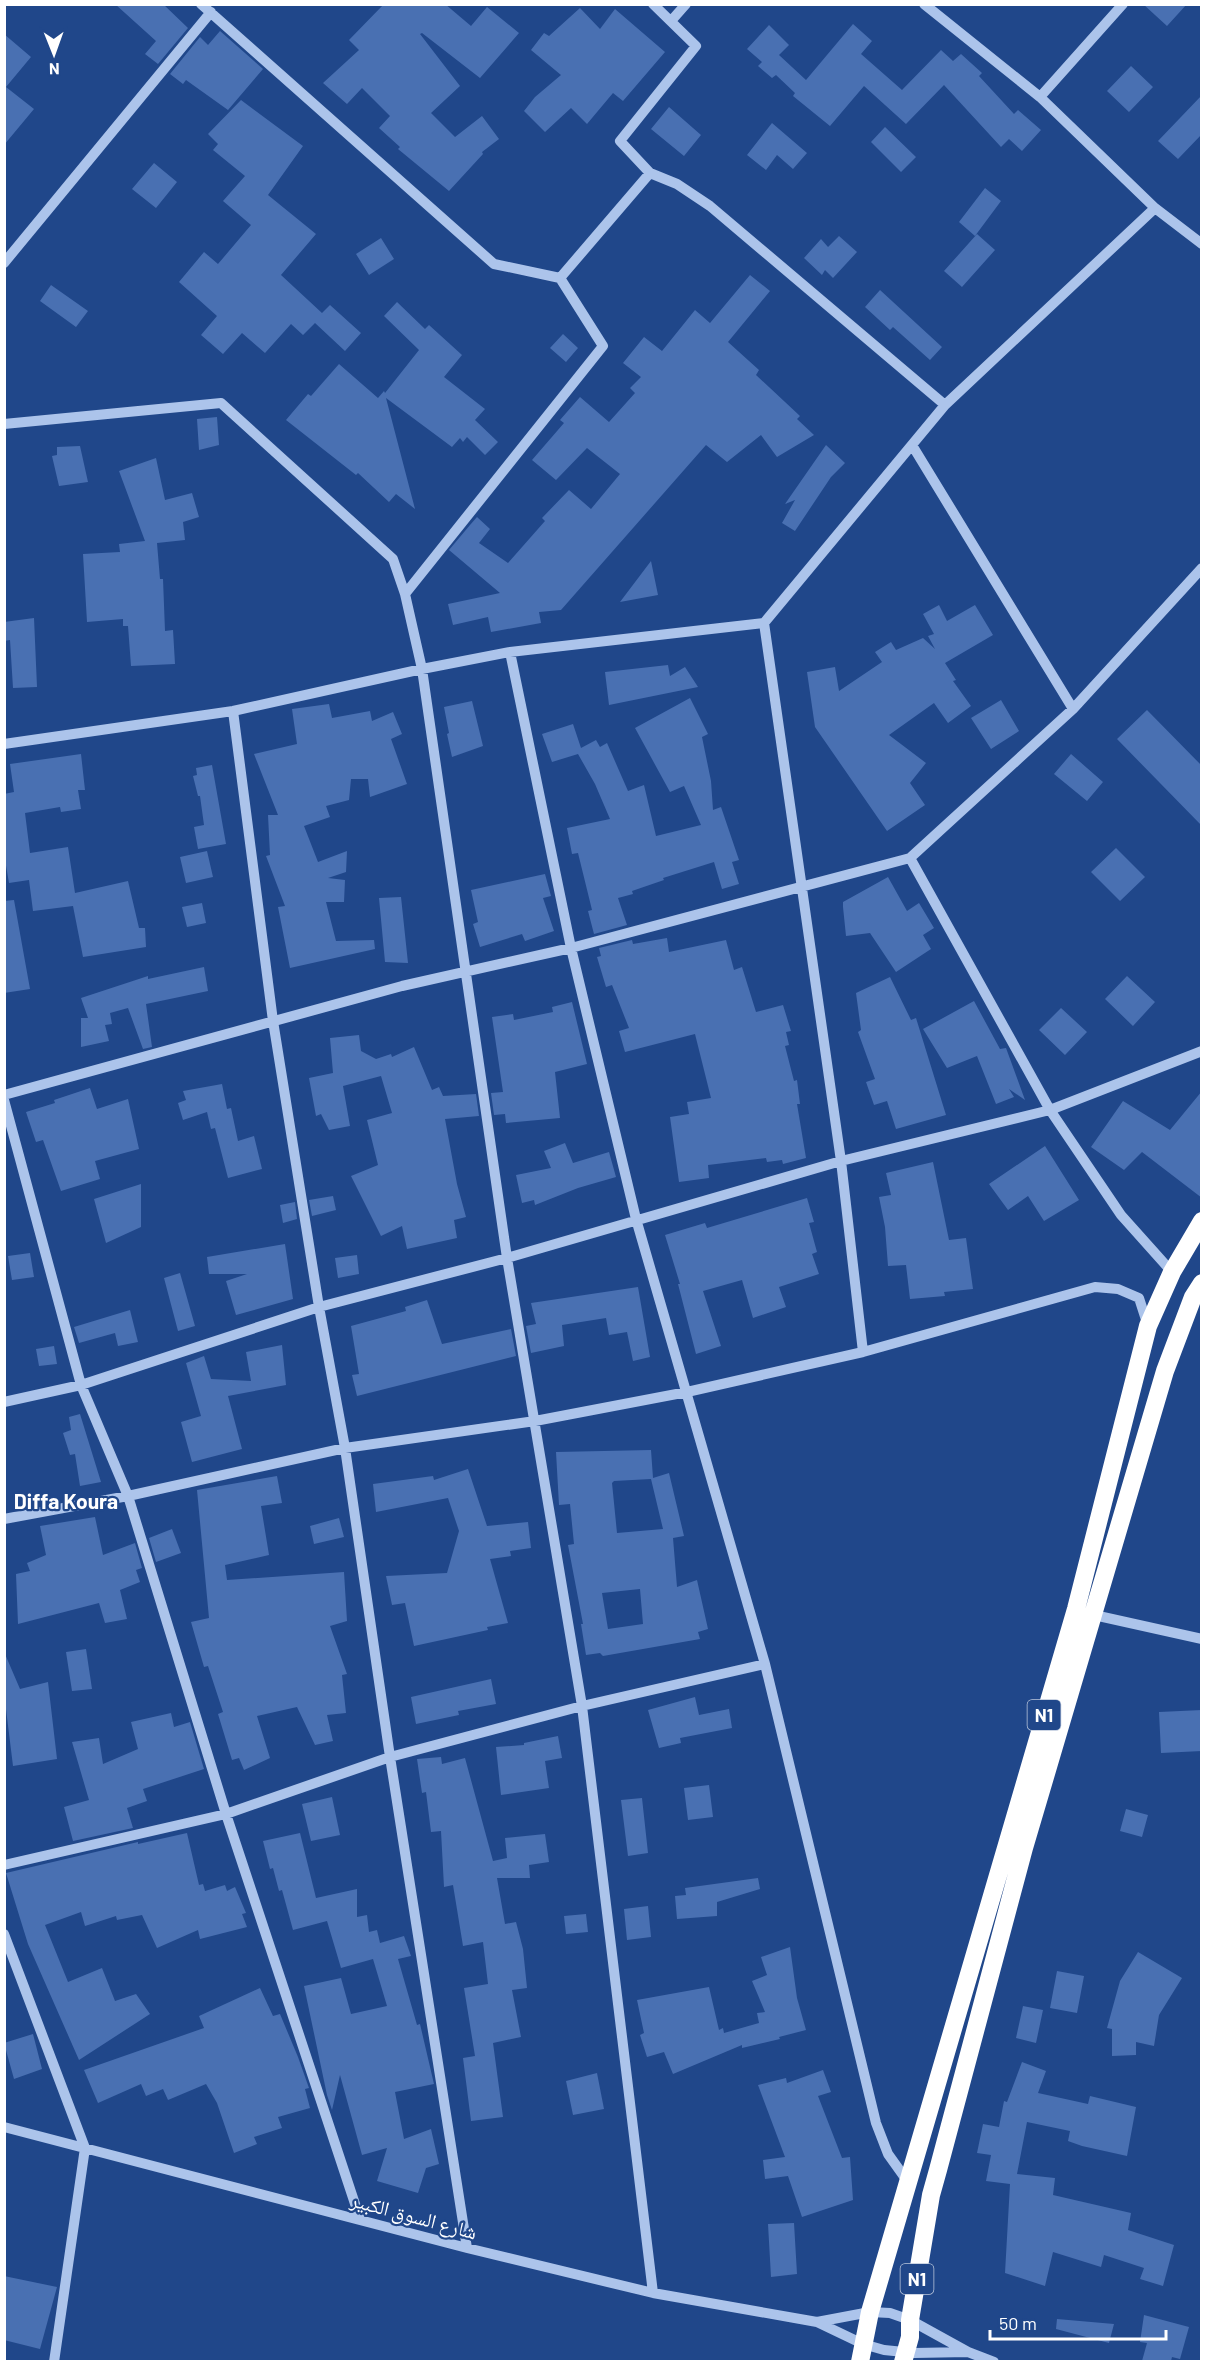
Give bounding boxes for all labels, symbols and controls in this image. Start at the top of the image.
north arrow [24,24,84,84]
text: N [49,60,60,79]
district label: Diffa Koura [14,1488,118,1513]
road number: N1 [1028,1700,1060,1730]
street label: شارع السوق الكبير [347,2186,480,2245]
road number: N1 [900,2264,934,2294]
scale bar [990,2303,1166,2341]
text: 50 m [999,2312,1037,2334]

